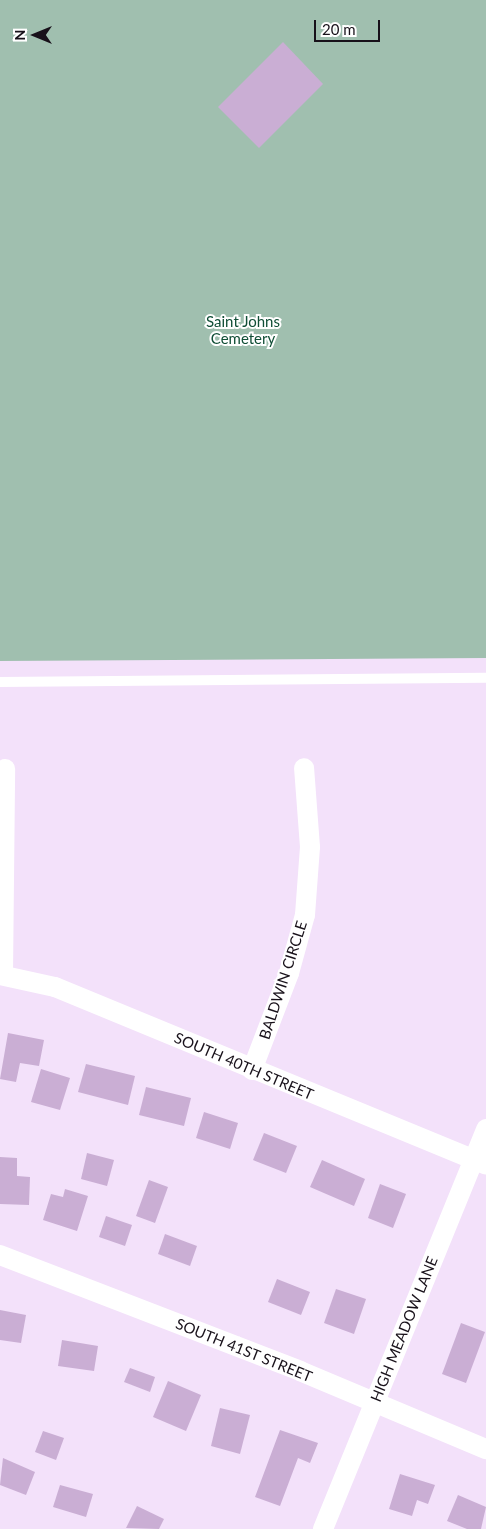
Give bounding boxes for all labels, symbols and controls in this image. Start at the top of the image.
north arrow [10,10,60,60]
scale bar [316,10,382,42]
text: 20 m [322,20,356,38]
text: N [11,30,28,40]
park label: Saint Johns Cemetery [206,312,280,347]
street label: BALDWIN CIRCLE [255,918,311,1042]
street label: SOUTH 40TH STREET [172,1029,316,1103]
street label: HIGH MEADOW LANE [367,1254,441,1404]
street label: SOUTH 41ST STREET [173,1314,315,1386]

